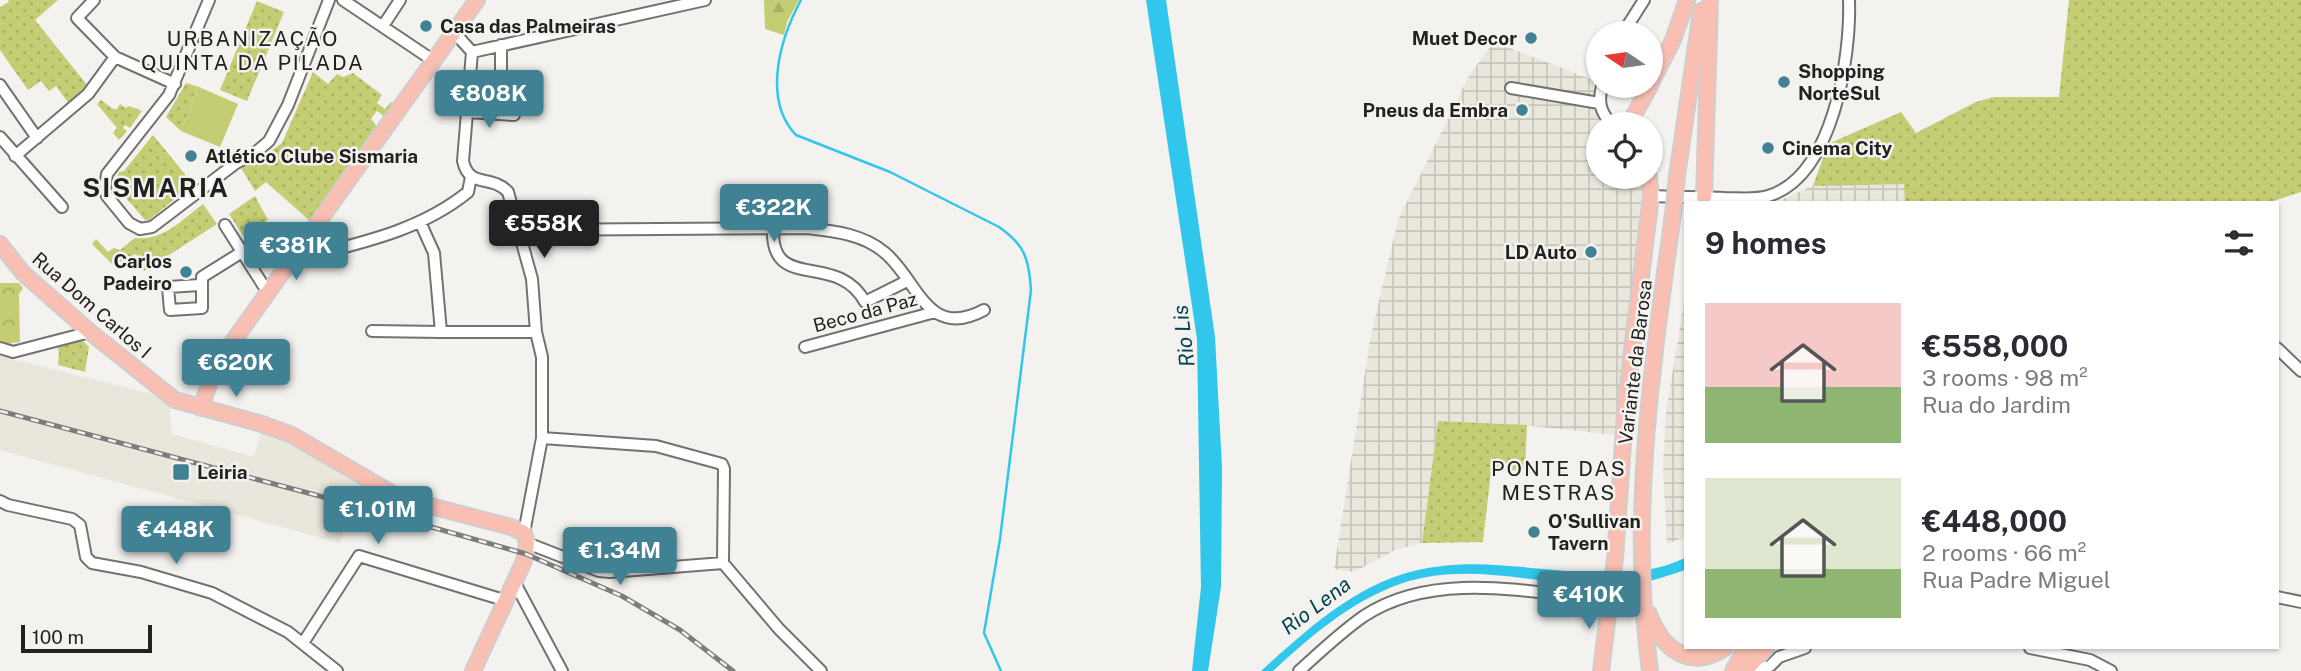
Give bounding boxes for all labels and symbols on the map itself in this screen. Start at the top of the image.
place label: Casa das Palmeiras [440,15,616,37]
marker: Casa das Palmeiras [418,18,434,34]
north arrow [1586,21,1662,98]
district label: URBANIZAÇÃO QUINTA DA PILADA [141,26,365,75]
place label: Muet Decor [1412,27,1517,49]
marker: Muet Decor [1523,30,1539,46]
place label: Shopping NorteSul [1798,60,1885,104]
pin: €808K [440,71,538,130]
marker: Shopping NorteSul [1776,74,1792,90]
place label: Pneus da Embra [1363,99,1508,121]
marker: Pneus da Embra [1514,102,1530,118]
place label: Cinema City [1782,137,1893,159]
marker: Cinema City [1760,140,1776,156]
place label: Atlético Clube Sismaria [205,145,418,167]
marker: Atlético Clube Sismaria [183,148,199,164]
district label: SISMARIA [82,172,230,203]
pin: €322K [725,184,823,244]
pin: €558K [495,201,593,260]
pin: €381K [247,222,345,282]
place label: LD Auto [1505,241,1577,263]
marker: LD Auto [1583,244,1599,260]
street label: Rua Dom Carlos I [28,247,156,363]
place label: Carlos Padeiro [103,250,172,294]
marker: Carlos Padeiro [178,264,194,280]
street label: Variante da Barosa [1614,278,1656,446]
street label: Beco da Paz [811,288,919,336]
water label: Rio Lis [1167,304,1200,368]
pin: €620K [187,340,285,399]
district label: PONTE DAS MESTRAS [1491,456,1627,505]
place label: Leiria [197,461,248,483]
marker: Leiria [171,462,191,482]
pin: €1.01M [321,486,435,546]
pin: €448K [127,506,225,566]
place label: O'Sullivan Tavern [1548,510,1641,554]
marker: O'Sullivan Tavern [1526,524,1542,540]
pin: €1.34M [563,528,677,587]
water label: Rio Lena [1276,571,1355,640]
pin: €410K [1540,572,1638,631]
scale bar [21,622,152,654]

